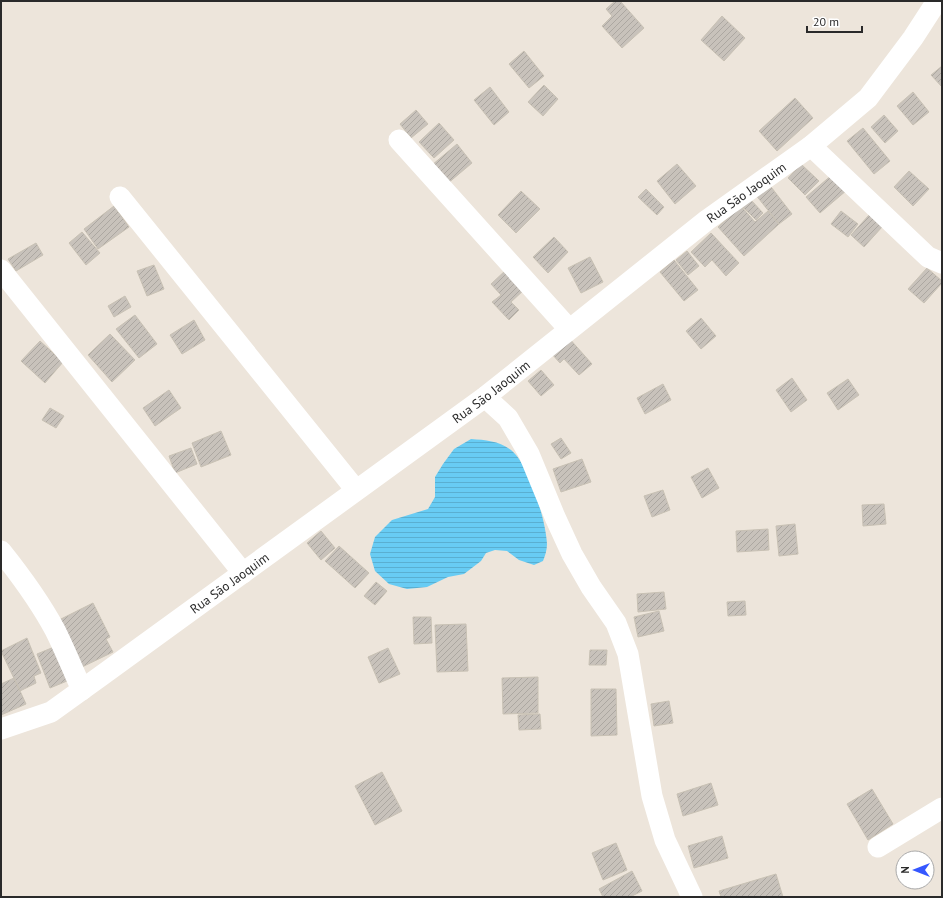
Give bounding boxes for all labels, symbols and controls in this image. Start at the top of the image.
scale bar [807,8,862,34]
text: 20 m [813,14,839,29]
street label: Rua São Jaoquim [703,158,789,226]
street label: Rua São Jaoquim [449,356,533,427]
street label: Rua São Jaoquim [186,548,272,617]
north arrow [895,850,935,890]
text: N [898,866,912,874]

